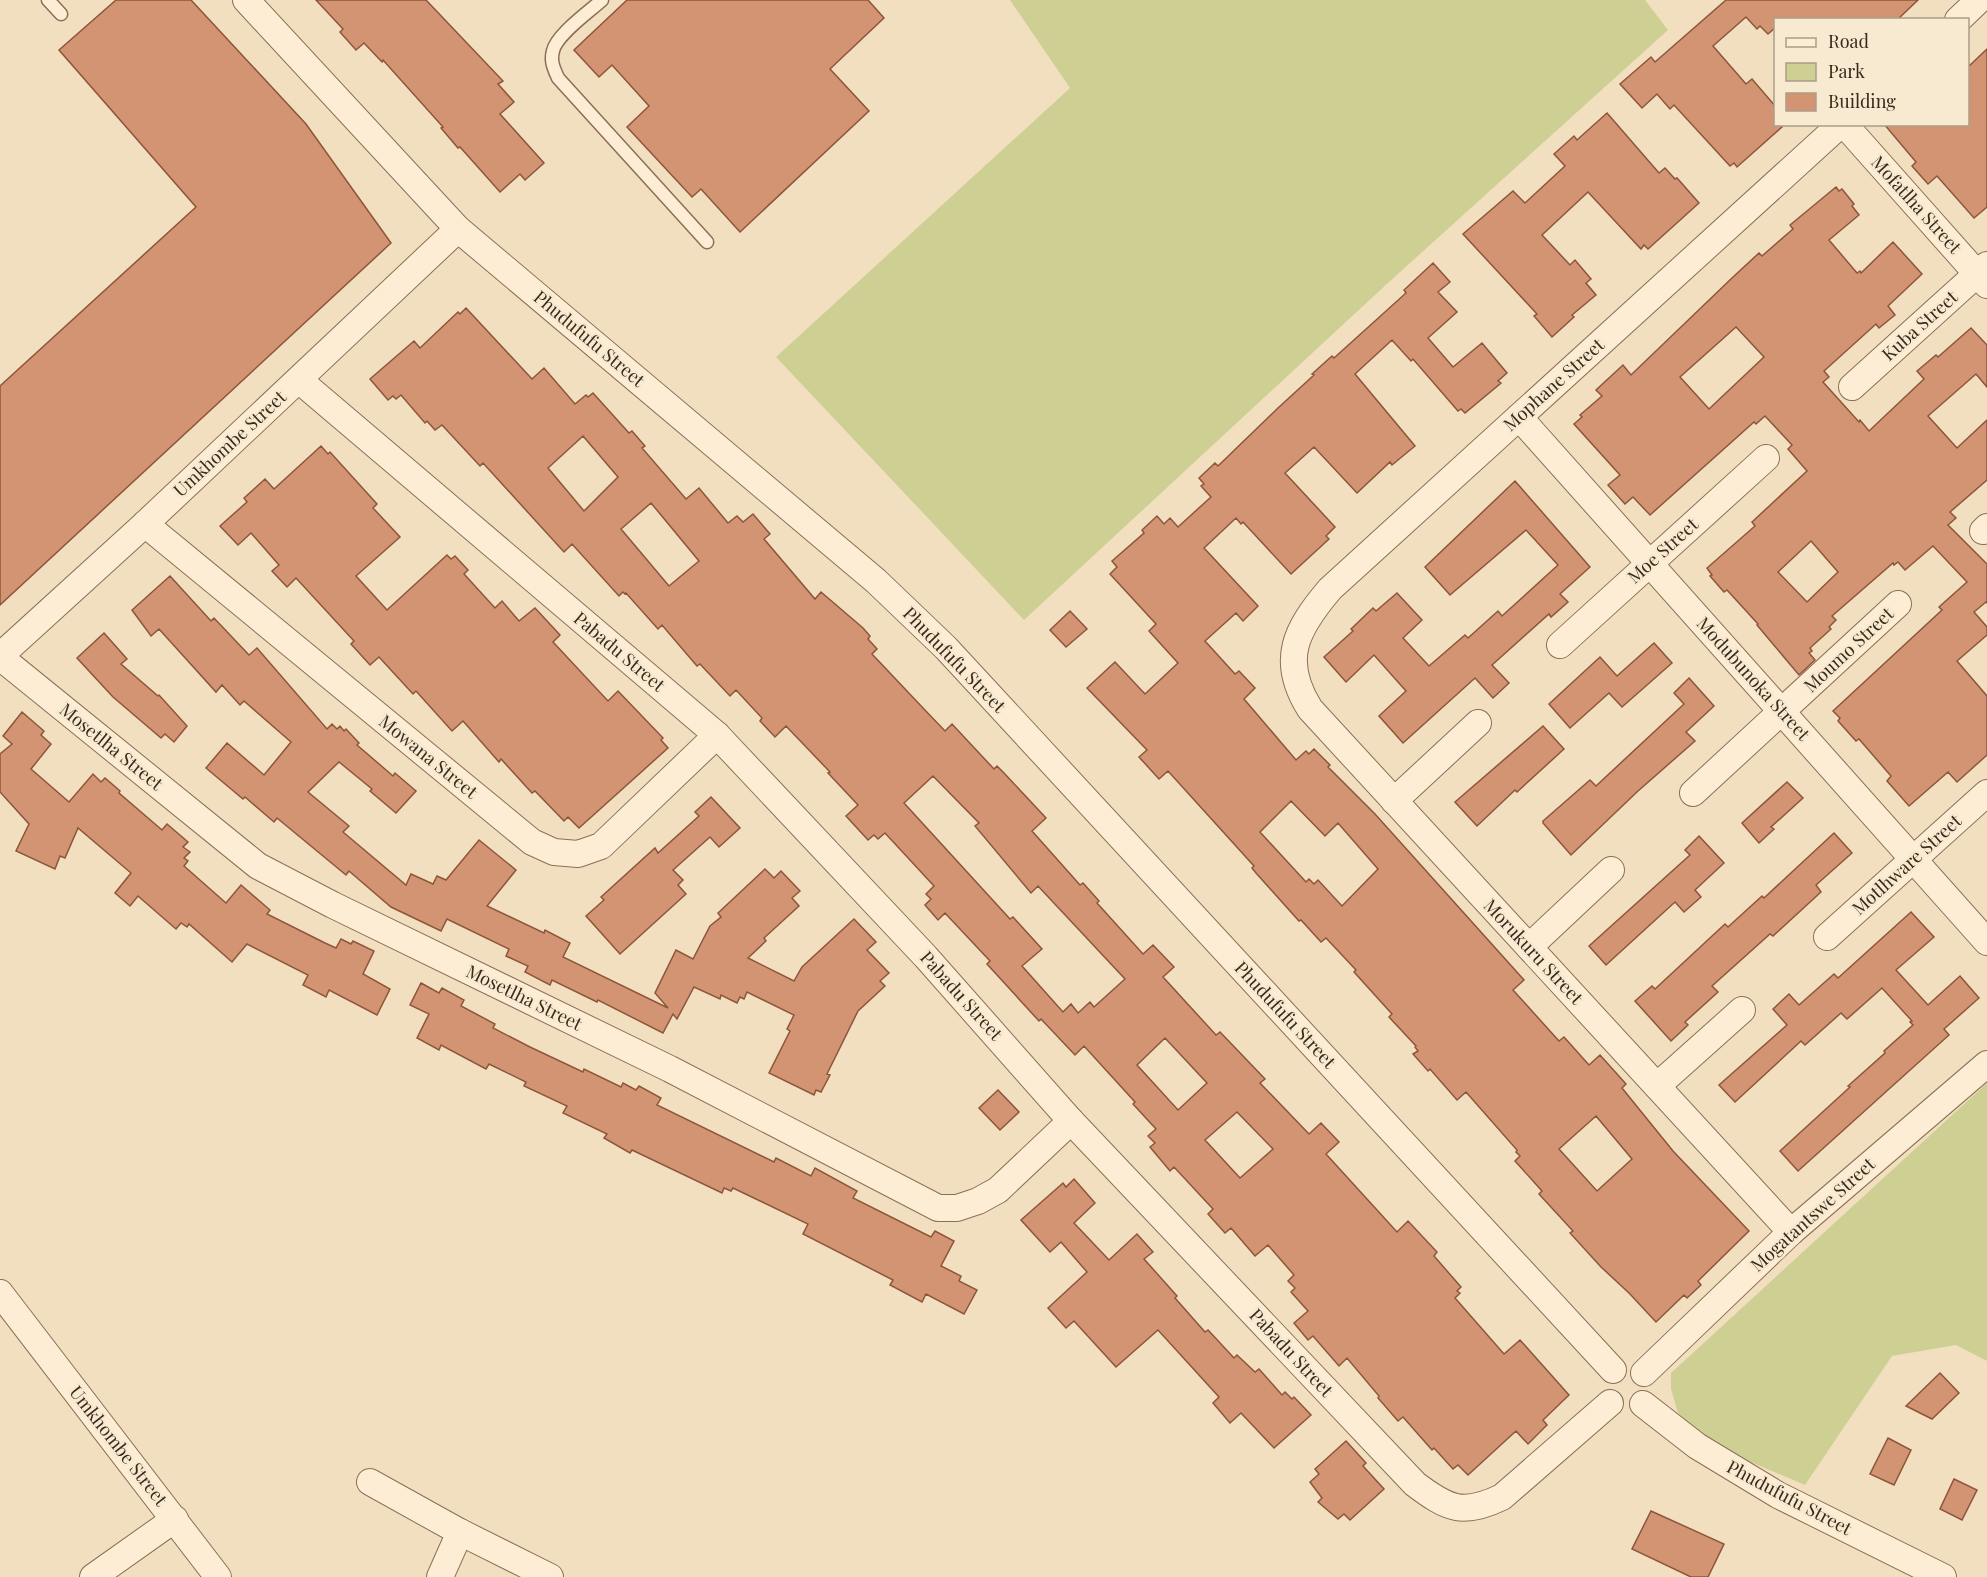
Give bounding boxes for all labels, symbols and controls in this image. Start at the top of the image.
legend [1774,18,1969,126]
text: Road [1828,29,1869,53]
text: Park [1828,59,1865,83]
text: Building [1828,89,1896,113]
street label: Mofatlha Street [1866,150,1968,259]
street label: Kuba Street [1876,284,1963,366]
street label: Phudufufu Street [529,285,651,392]
street label: Mophane Street [1498,332,1609,436]
street label: Umkhombe Street [168,384,291,502]
street label: Moe Street [1622,512,1703,588]
street label: Phudufufu Street [898,601,1012,718]
street label: Moumo Street [1798,601,1899,697]
street label: Pabadu Street [569,606,671,697]
street label: Modubunoka Street [1692,611,1816,746]
street label: Mosetlha Street [55,697,169,796]
street label: Mowana Street [374,709,483,804]
street label: Motlhware Street [1846,808,1967,920]
street label: Morukuru Street [1479,894,1589,1009]
street label: Pabadu Street [915,946,1009,1046]
street label: Phudufufu Street [1230,956,1342,1073]
street label: Mosetlha Street [463,959,587,1036]
street label: Mogatantswe Street [1745,1152,1880,1277]
street label: Pabadu Street [1245,1303,1339,1402]
street label: Umkhombe Street [64,1381,174,1511]
street label: Phudufufu Street [1723,1454,1857,1540]

